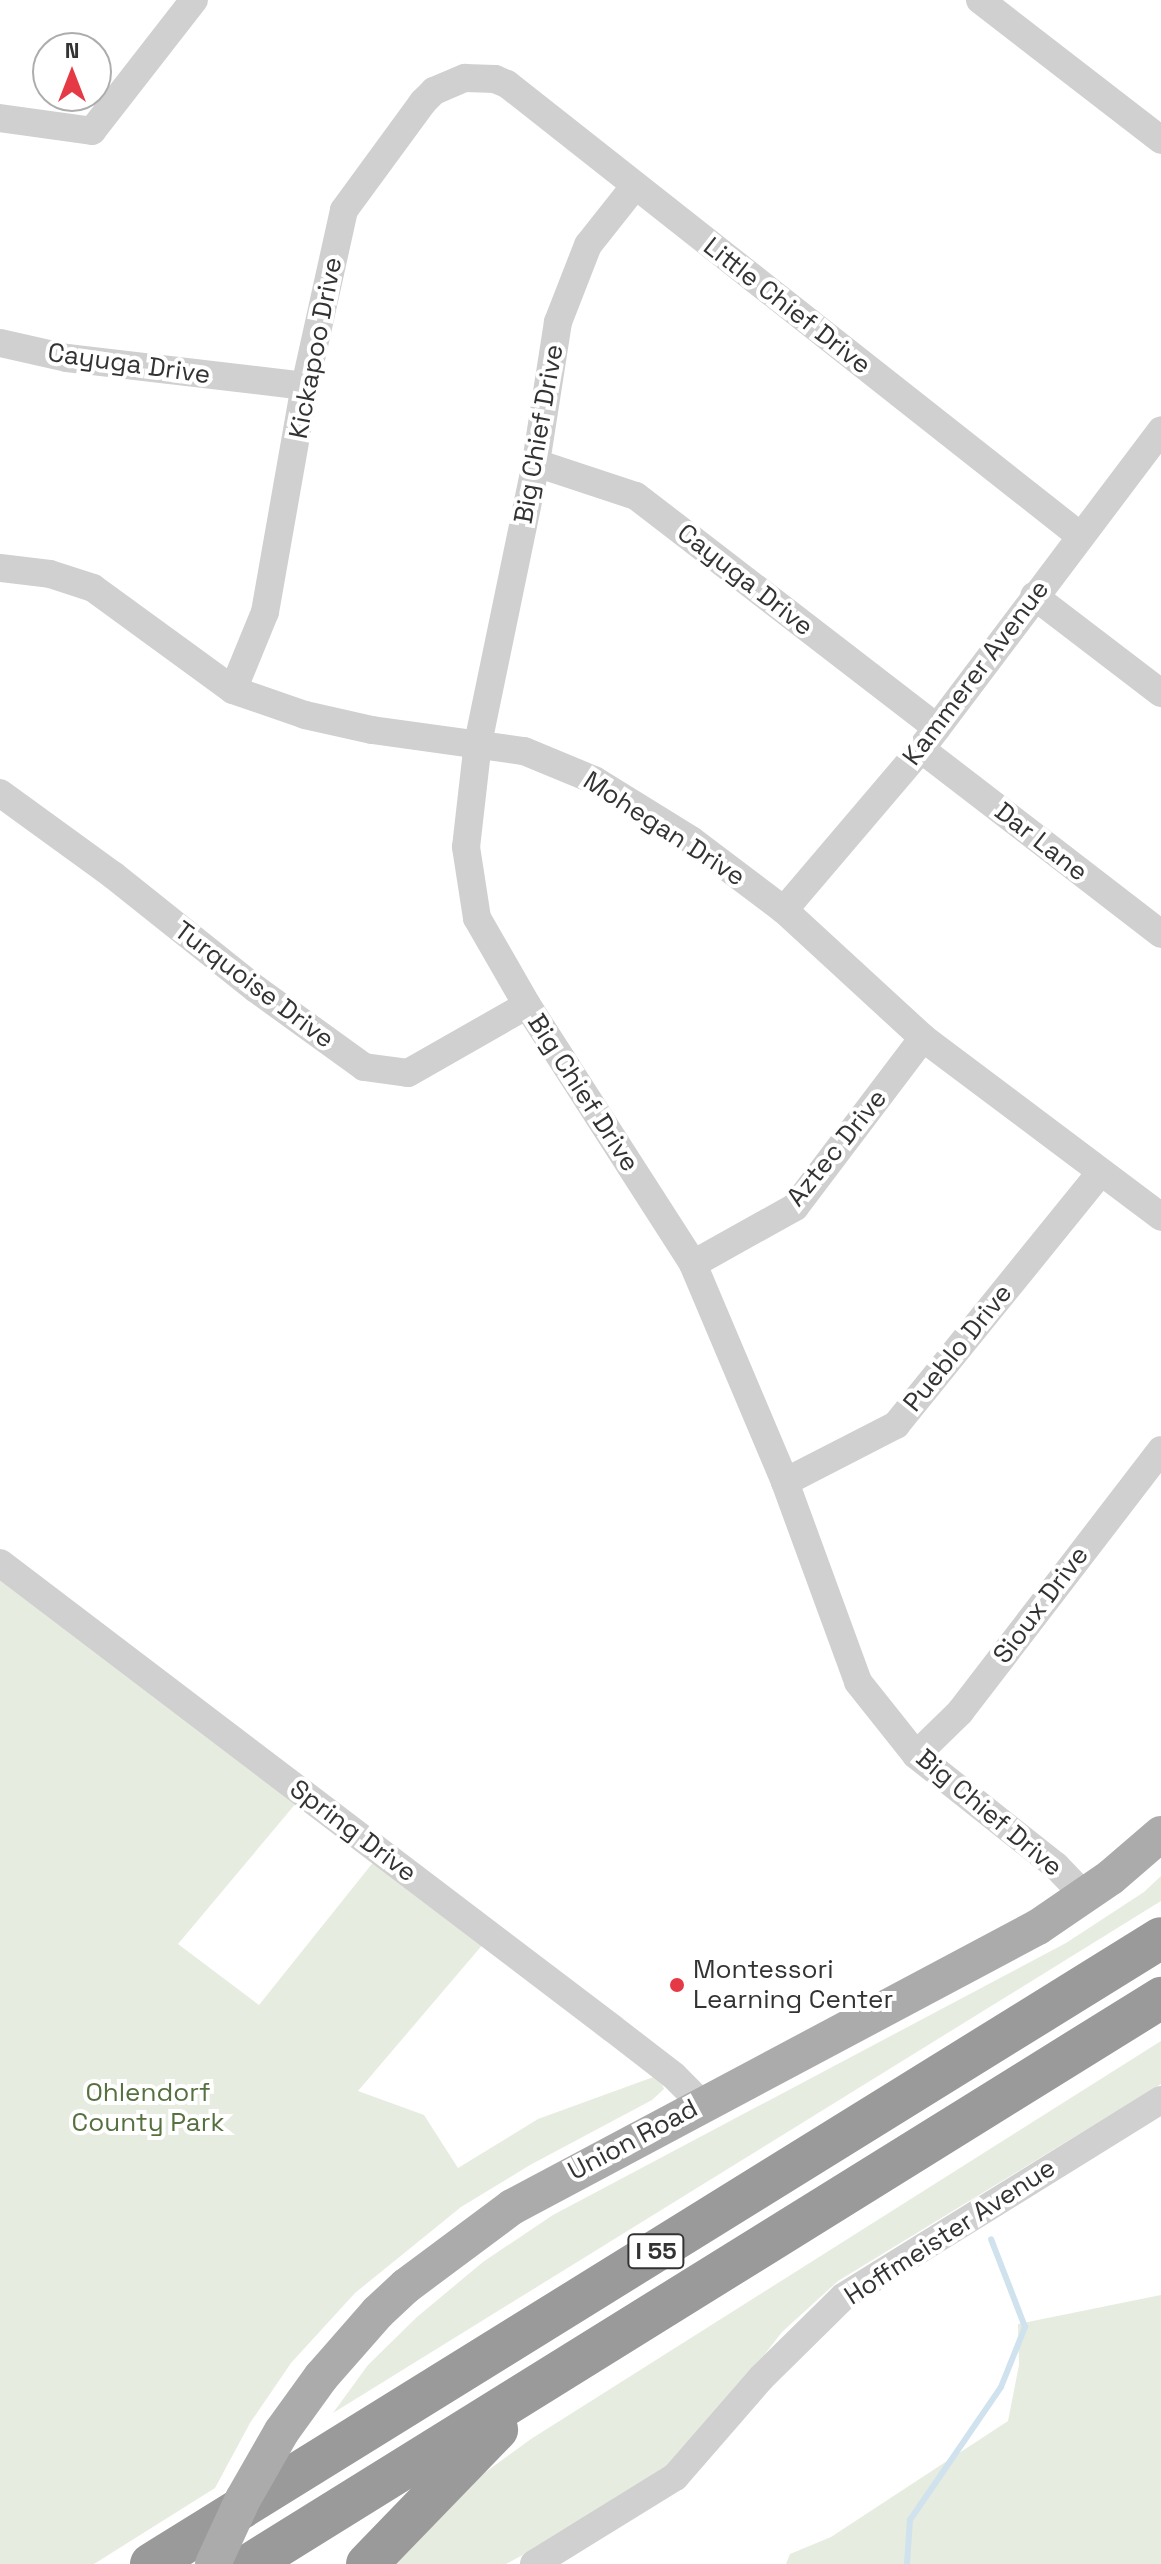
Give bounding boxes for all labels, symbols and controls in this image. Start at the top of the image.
north arrow [32,32,112,112]
text: N [65,36,79,64]
street label: Little Chief Drive [697,231,877,381]
street label: Kickapoo Drive [283,255,349,441]
street label: Cayuga Drive [46,337,212,391]
street label: Big Chief Drive [508,342,570,526]
street label: Cayuga Drive [671,517,819,643]
street label: Kammerer Avenue [896,574,1056,772]
street label: Mohegan Drive [577,765,751,893]
street label: Dar Lane [988,796,1094,888]
street label: Turquoise Drive [168,915,340,1055]
street label: Big Chief Drive [521,1008,645,1178]
street label: Aztec Drive [780,1083,894,1213]
street label: Pueblo Drive [897,1278,1019,1418]
street label: Sioux Drive [987,1540,1095,1670]
street label: Big Chief Drive [910,1743,1068,1883]
street label: Spring Drive [284,1773,422,1889]
place label: Montessori Learning Center [693,1954,893,2016]
marker: Montessori Learning Center [668,1976,686,1994]
park label: Ohlendorf County Park [72,2077,224,2138]
street label: Union Road [563,2093,703,2187]
street label: Hoffmeister Avenue [839,2152,1061,2312]
road number: I 55 [626,2231,686,2271]

